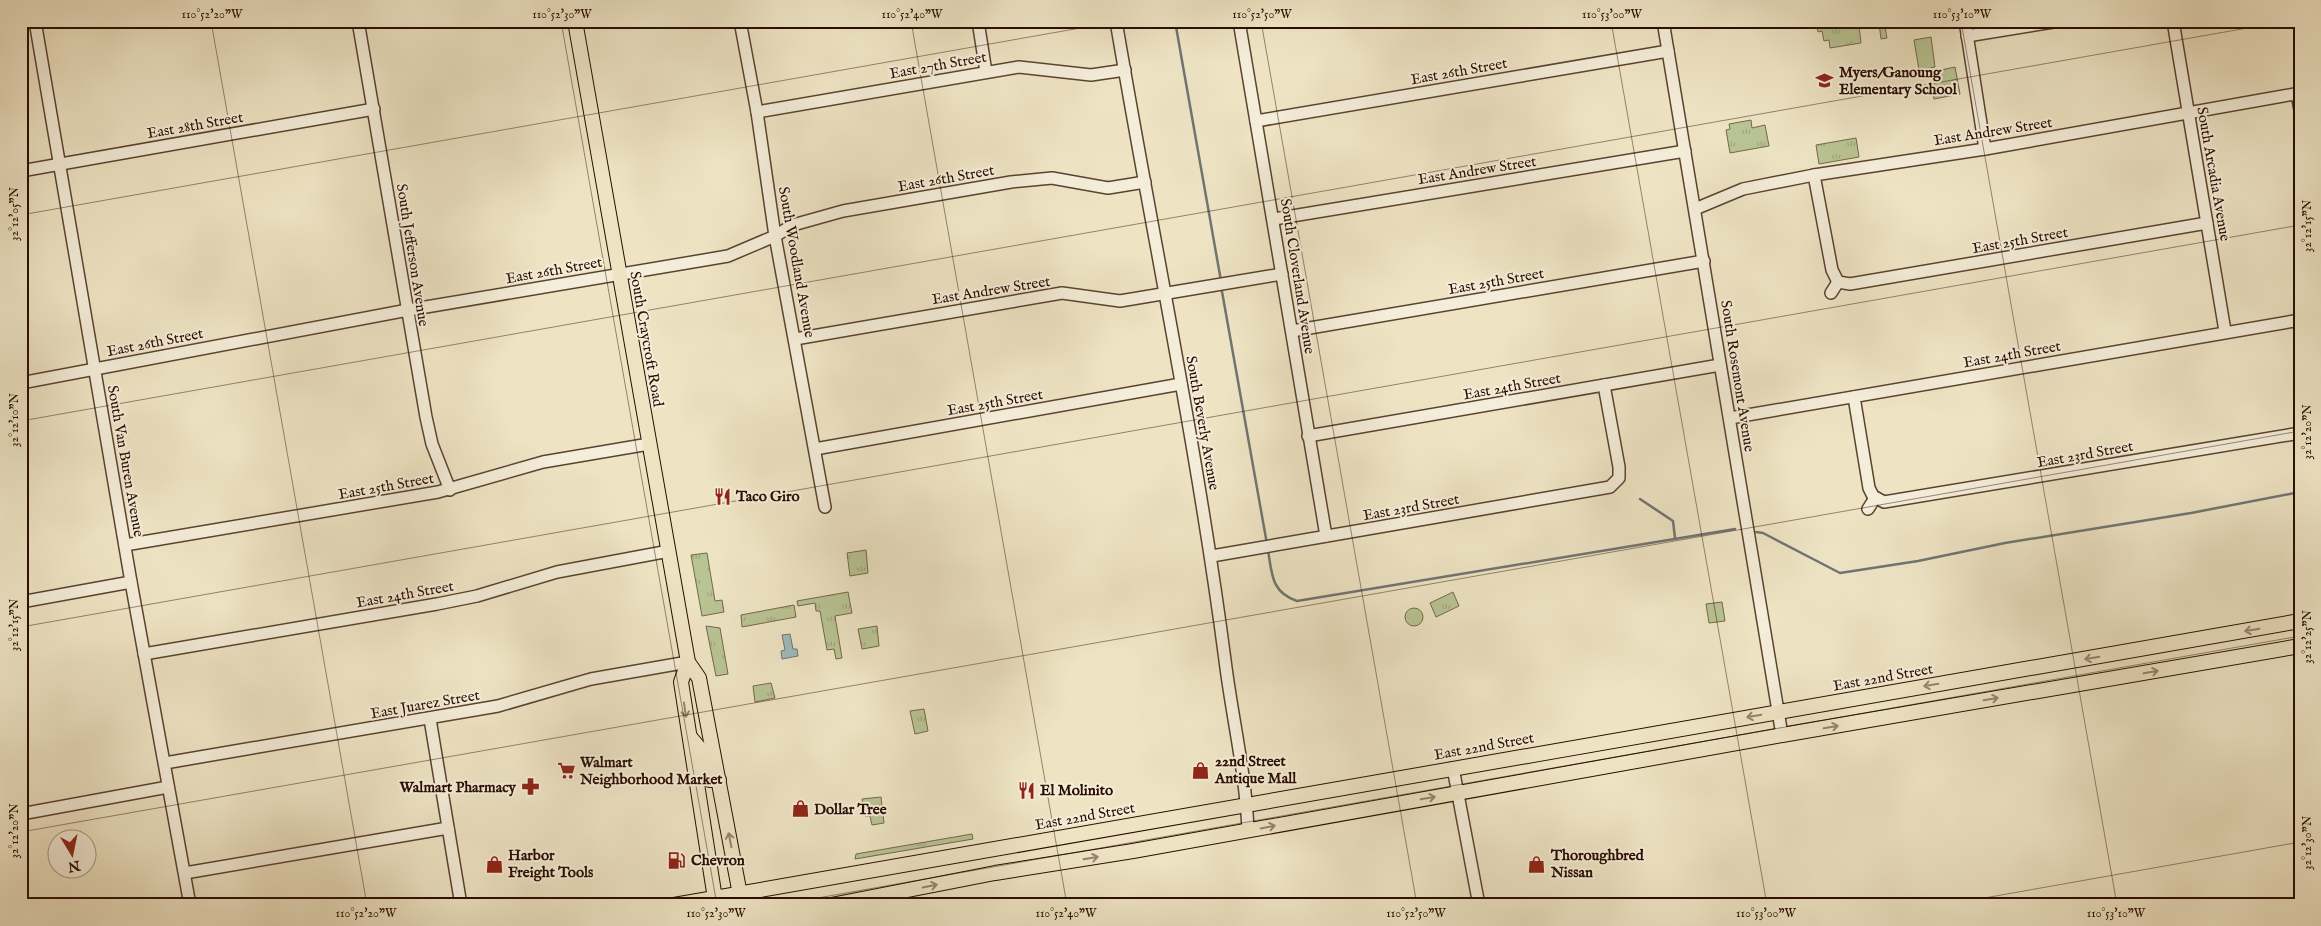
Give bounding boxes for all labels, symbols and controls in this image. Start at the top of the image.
text: 110°52'20"W [182,7,243,22]
text: 110°52'30"W [532,7,592,22]
text: 110°52'40"W [881,7,943,22]
text: 110°52'50"W [1232,7,1292,22]
text: 110°53'00"W [1582,7,1643,22]
text: 110°53'10"W [1933,7,1992,22]
street label: East 27th Street [888,48,988,83]
street label: East 26th Street [1409,54,1509,89]
place label: Myers/Ganoung Elementary School [1839,63,1958,99]
school or university icon: Myers/Ganoung Elementary School [1815,71,1835,91]
street label: South Arcadia Avenue [2192,105,2235,243]
street label: East 28th Street [146,108,245,143]
street label: East Andrew Street [1933,113,2054,150]
street label: East Andrew Street [1417,152,1538,189]
street label: East 26th Street [896,161,996,196]
street label: South Jefferson Avenue [392,182,433,328]
street label: South Woodland Avenue [774,185,819,339]
text: 32°12'05"N [7,186,22,241]
street label: South Cloverland Avenue [1276,197,1319,355]
text: 32°12'15"N [2300,199,2315,252]
street label: East 25th Street [1971,223,2069,258]
street label: East 26th Street [504,253,604,288]
street label: East 25th Street [1447,264,1545,299]
street label: South Craycroft Road [625,270,668,409]
street label: East Andrew Street [931,272,1052,309]
street label: South Rosemont Avenue [1716,299,1759,453]
street label: East 26th Street [105,324,205,361]
street label: East 24th Street [1962,337,2062,372]
street label: South Beverly Avenue [1181,354,1224,492]
street label: East 24th Street [1462,369,1562,404]
street label: South Van Buren Avenue [103,384,148,539]
street label: East 25th Street [946,385,1044,420]
text: 32°12'10"N [7,392,22,447]
text: 32°12'20"N [2300,404,2315,460]
street label: East 23rd Street [2036,437,2135,472]
street label: East 25th Street [337,469,435,504]
restaurant icon: Taco Giro [712,486,732,506]
place label: Taco Giro [735,487,800,506]
street label: East 23rd Street [1362,490,1461,525]
street label: East 24th Street [355,577,455,612]
text: 32°12'15"N [7,598,22,651]
text: 32°12'25"N [2300,610,2315,664]
one-way arrow [2244,625,2260,635]
one-way arrow [2084,653,2100,663]
street label: East 22nd Street [1832,659,1935,696]
one-way arrow [2142,666,2158,676]
one-way arrow [1924,681,1940,691]
street label: East Juarez Street [369,686,481,723]
one-way arrow [1982,694,1998,704]
one-way arrow [681,701,691,717]
one-way arrow [1746,711,1762,721]
one-way arrow [1822,721,1838,731]
street label: East 22nd Street [1433,728,1536,765]
place label: 22nd Street Antique Mall [1214,752,1297,788]
place label: Walmart Neighborhood Market [579,753,723,789]
shop icon: 22nd Street Antique Mall [1191,760,1211,780]
supermarket icon: Walmart Neighborhood Market [556,761,576,781]
pharmacy icon: Walmart Pharmacy [520,777,540,797]
place label: Walmart Pharmacy [399,778,517,797]
restaurant icon: El Molinito [1016,780,1036,800]
place label: El Molinito [1040,781,1113,800]
one-way arrow [1419,792,1435,802]
street label: East 22nd Street [1034,798,1137,835]
shop icon: Dollar Tree [790,799,810,819]
place label: Dollar Tree [814,800,887,819]
text: 32°12'20"N [7,803,22,859]
text: 32°12'30"N [2300,815,2315,870]
one-way arrow [1260,822,1276,832]
north arrow [48,828,98,878]
one-way arrow [725,832,734,848]
place label: Harbor Freight Tools [508,846,594,882]
place label: Thoroughbred Nissan [1550,846,1645,882]
fuel station icon: Chevron [667,850,687,870]
place label: Chevron [691,851,745,870]
one-way arrow [1082,852,1098,862]
shop icon: Harbor Freight Tools [484,854,504,874]
shop icon: Thoroughbred Nissan [1527,854,1547,874]
text: N [67,856,83,876]
one-way arrow [922,880,938,890]
text: 110°52'20"W [336,906,397,921]
text: 110°52'30"W [686,906,746,921]
text: 110°52'40"W [1035,906,1097,921]
text: 110°52'50"W [1386,906,1446,921]
text: 110°53'00"W [1736,906,1797,921]
text: 110°53'10"W [2087,906,2146,921]

